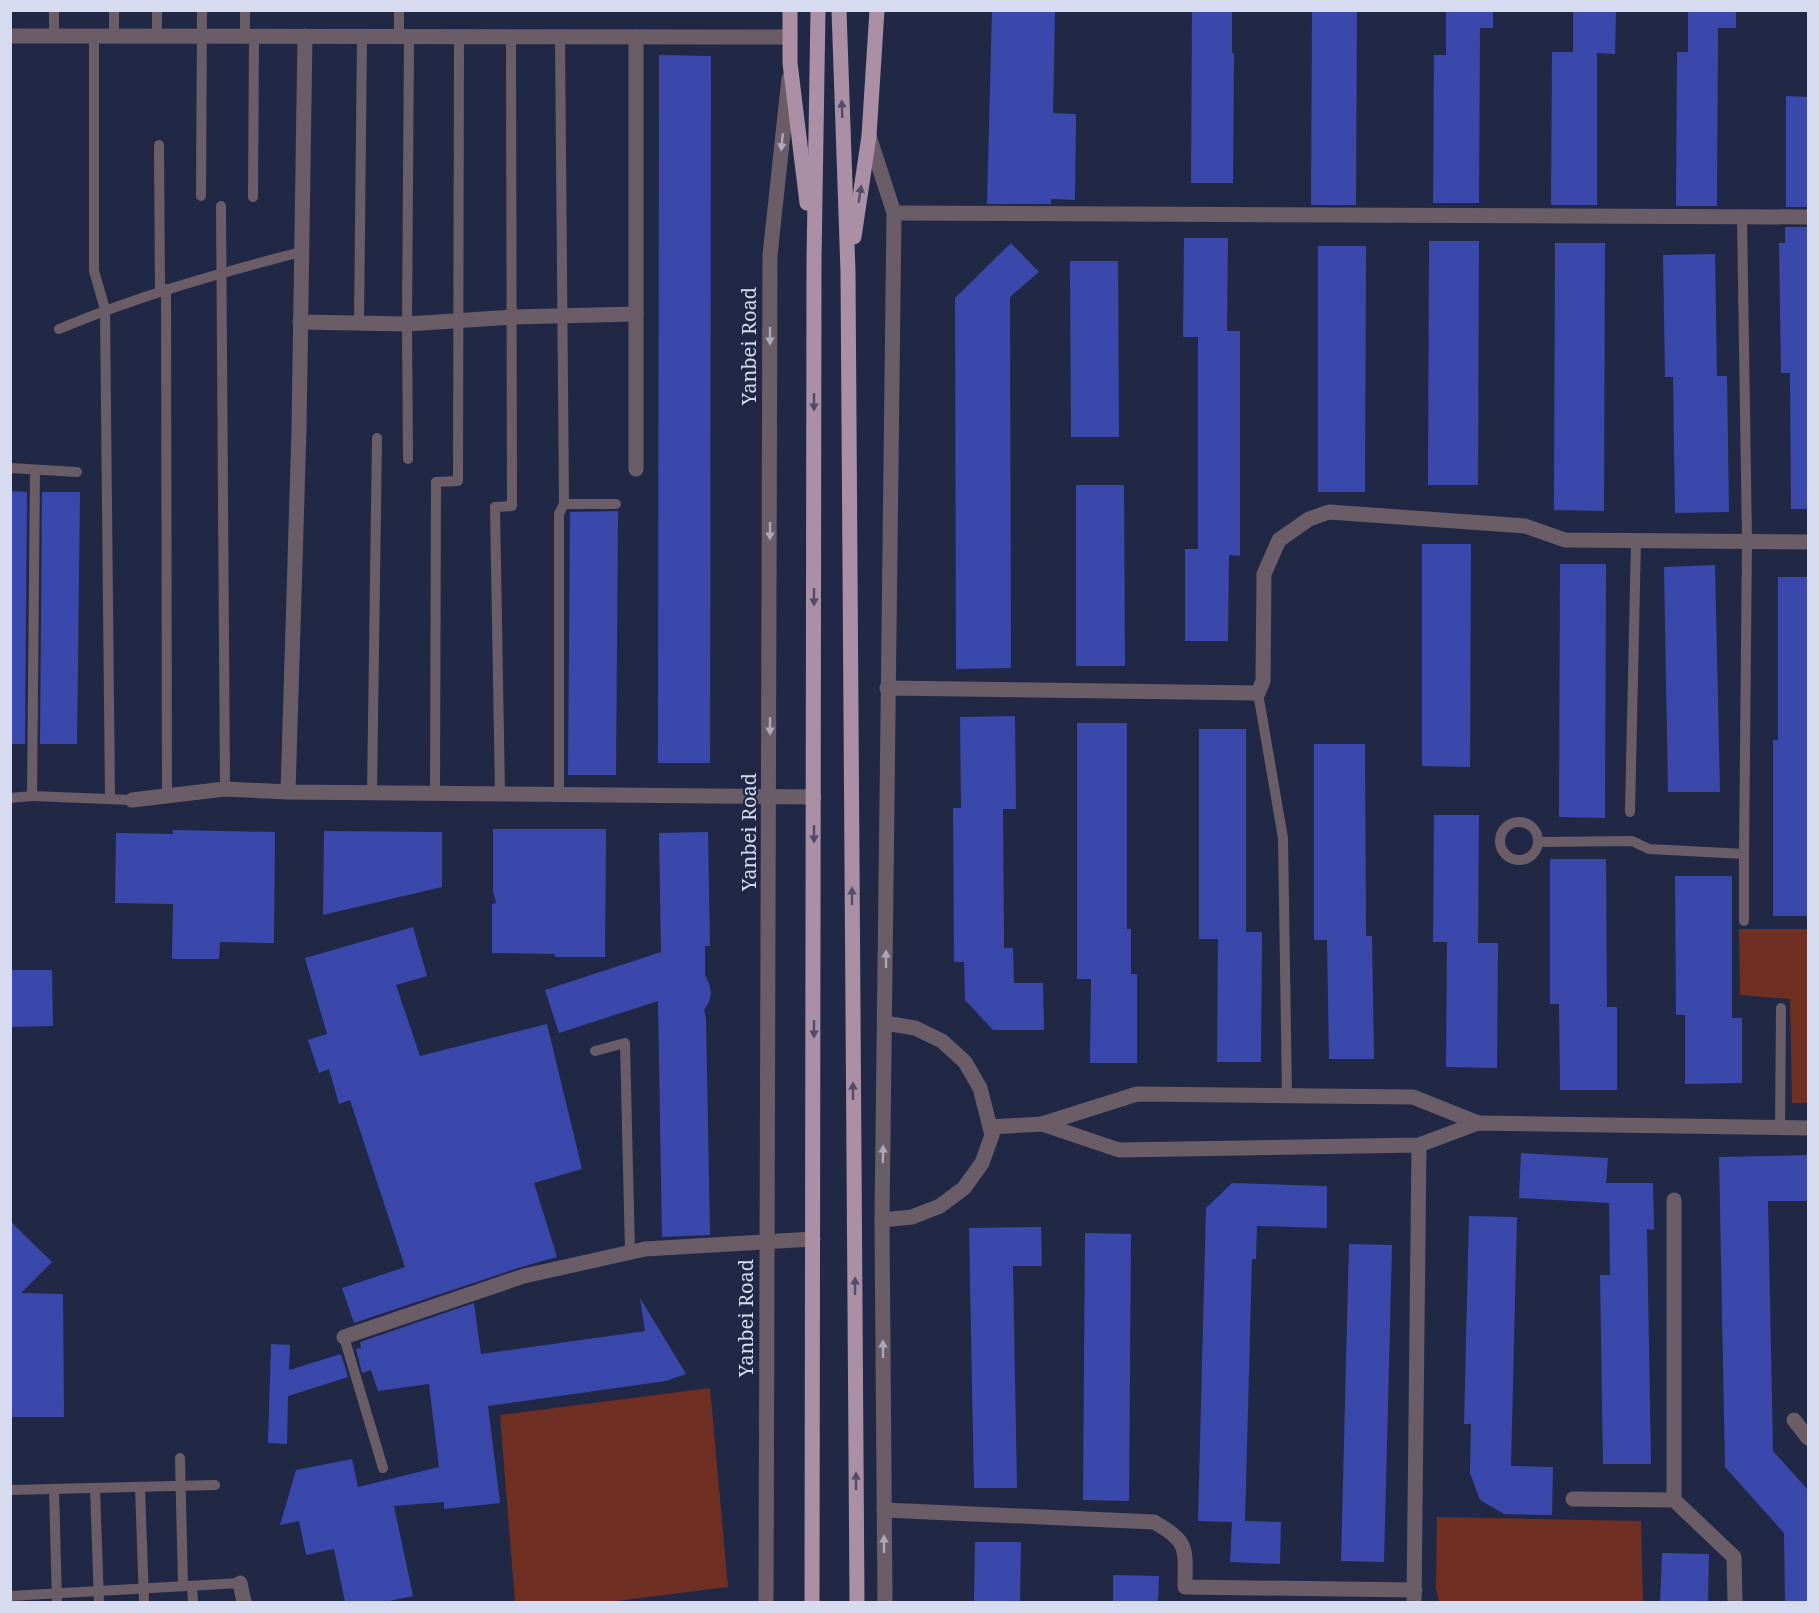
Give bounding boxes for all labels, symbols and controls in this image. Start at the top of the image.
one-way arrow [838,99,847,118]
one-way arrow [777,132,787,151]
one-way arrow [856,184,865,203]
street label: Yanbei Road [735,287,762,406]
one-way arrow [765,327,775,346]
one-way arrow [809,393,819,412]
one-way arrow [765,522,775,541]
one-way arrow [809,588,819,607]
one-way arrow [765,717,775,736]
street label: Yanbei Road [735,773,762,892]
one-way arrow [809,825,819,844]
one-way arrow [847,887,857,906]
one-way arrow [881,950,891,969]
one-way arrow [809,1020,819,1039]
one-way arrow [849,1082,858,1101]
one-way arrow [878,1145,888,1164]
street label: Yanbei Road [732,1259,759,1378]
one-way arrow [850,1277,860,1296]
one-way arrow [878,1340,888,1359]
one-way arrow [851,1472,861,1491]
one-way arrow [879,1535,889,1554]

